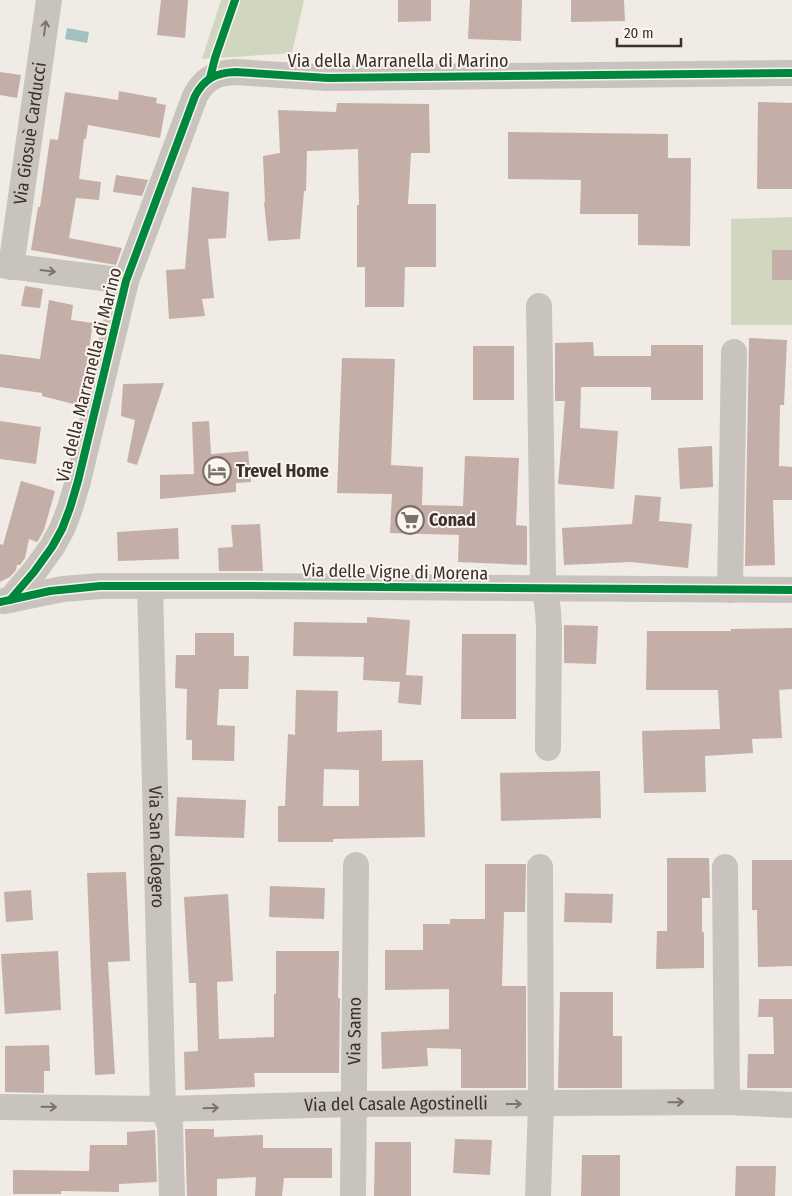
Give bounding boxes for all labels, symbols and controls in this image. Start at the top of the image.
scale bar [617,15,681,47]
one-way arrow [40,20,50,36]
text: 20 m [624,24,654,42]
street label: Via della Marranella di Marino [288,50,508,72]
street label: Via Giosuè Carducci [9,61,51,206]
street label: Via della Marranella di Marino [52,265,126,485]
one-way arrow [40,267,56,277]
hotel icon: Trevel Home [202,456,232,486]
place label: Trevel Home [236,460,329,482]
supermarket icon: Conad [395,505,425,535]
place label: Conad [429,509,476,531]
street label: Via delle Vigne di Morena [302,559,488,585]
street label: Via San Calogero [144,785,169,908]
street label: Via Samo [343,997,366,1065]
street label: Via del Casale Agostinelli [304,1092,488,1116]
one-way arrow [668,1097,684,1107]
one-way arrow [505,1099,521,1109]
one-way arrow [40,1102,56,1112]
one-way arrow [202,1103,219,1113]

